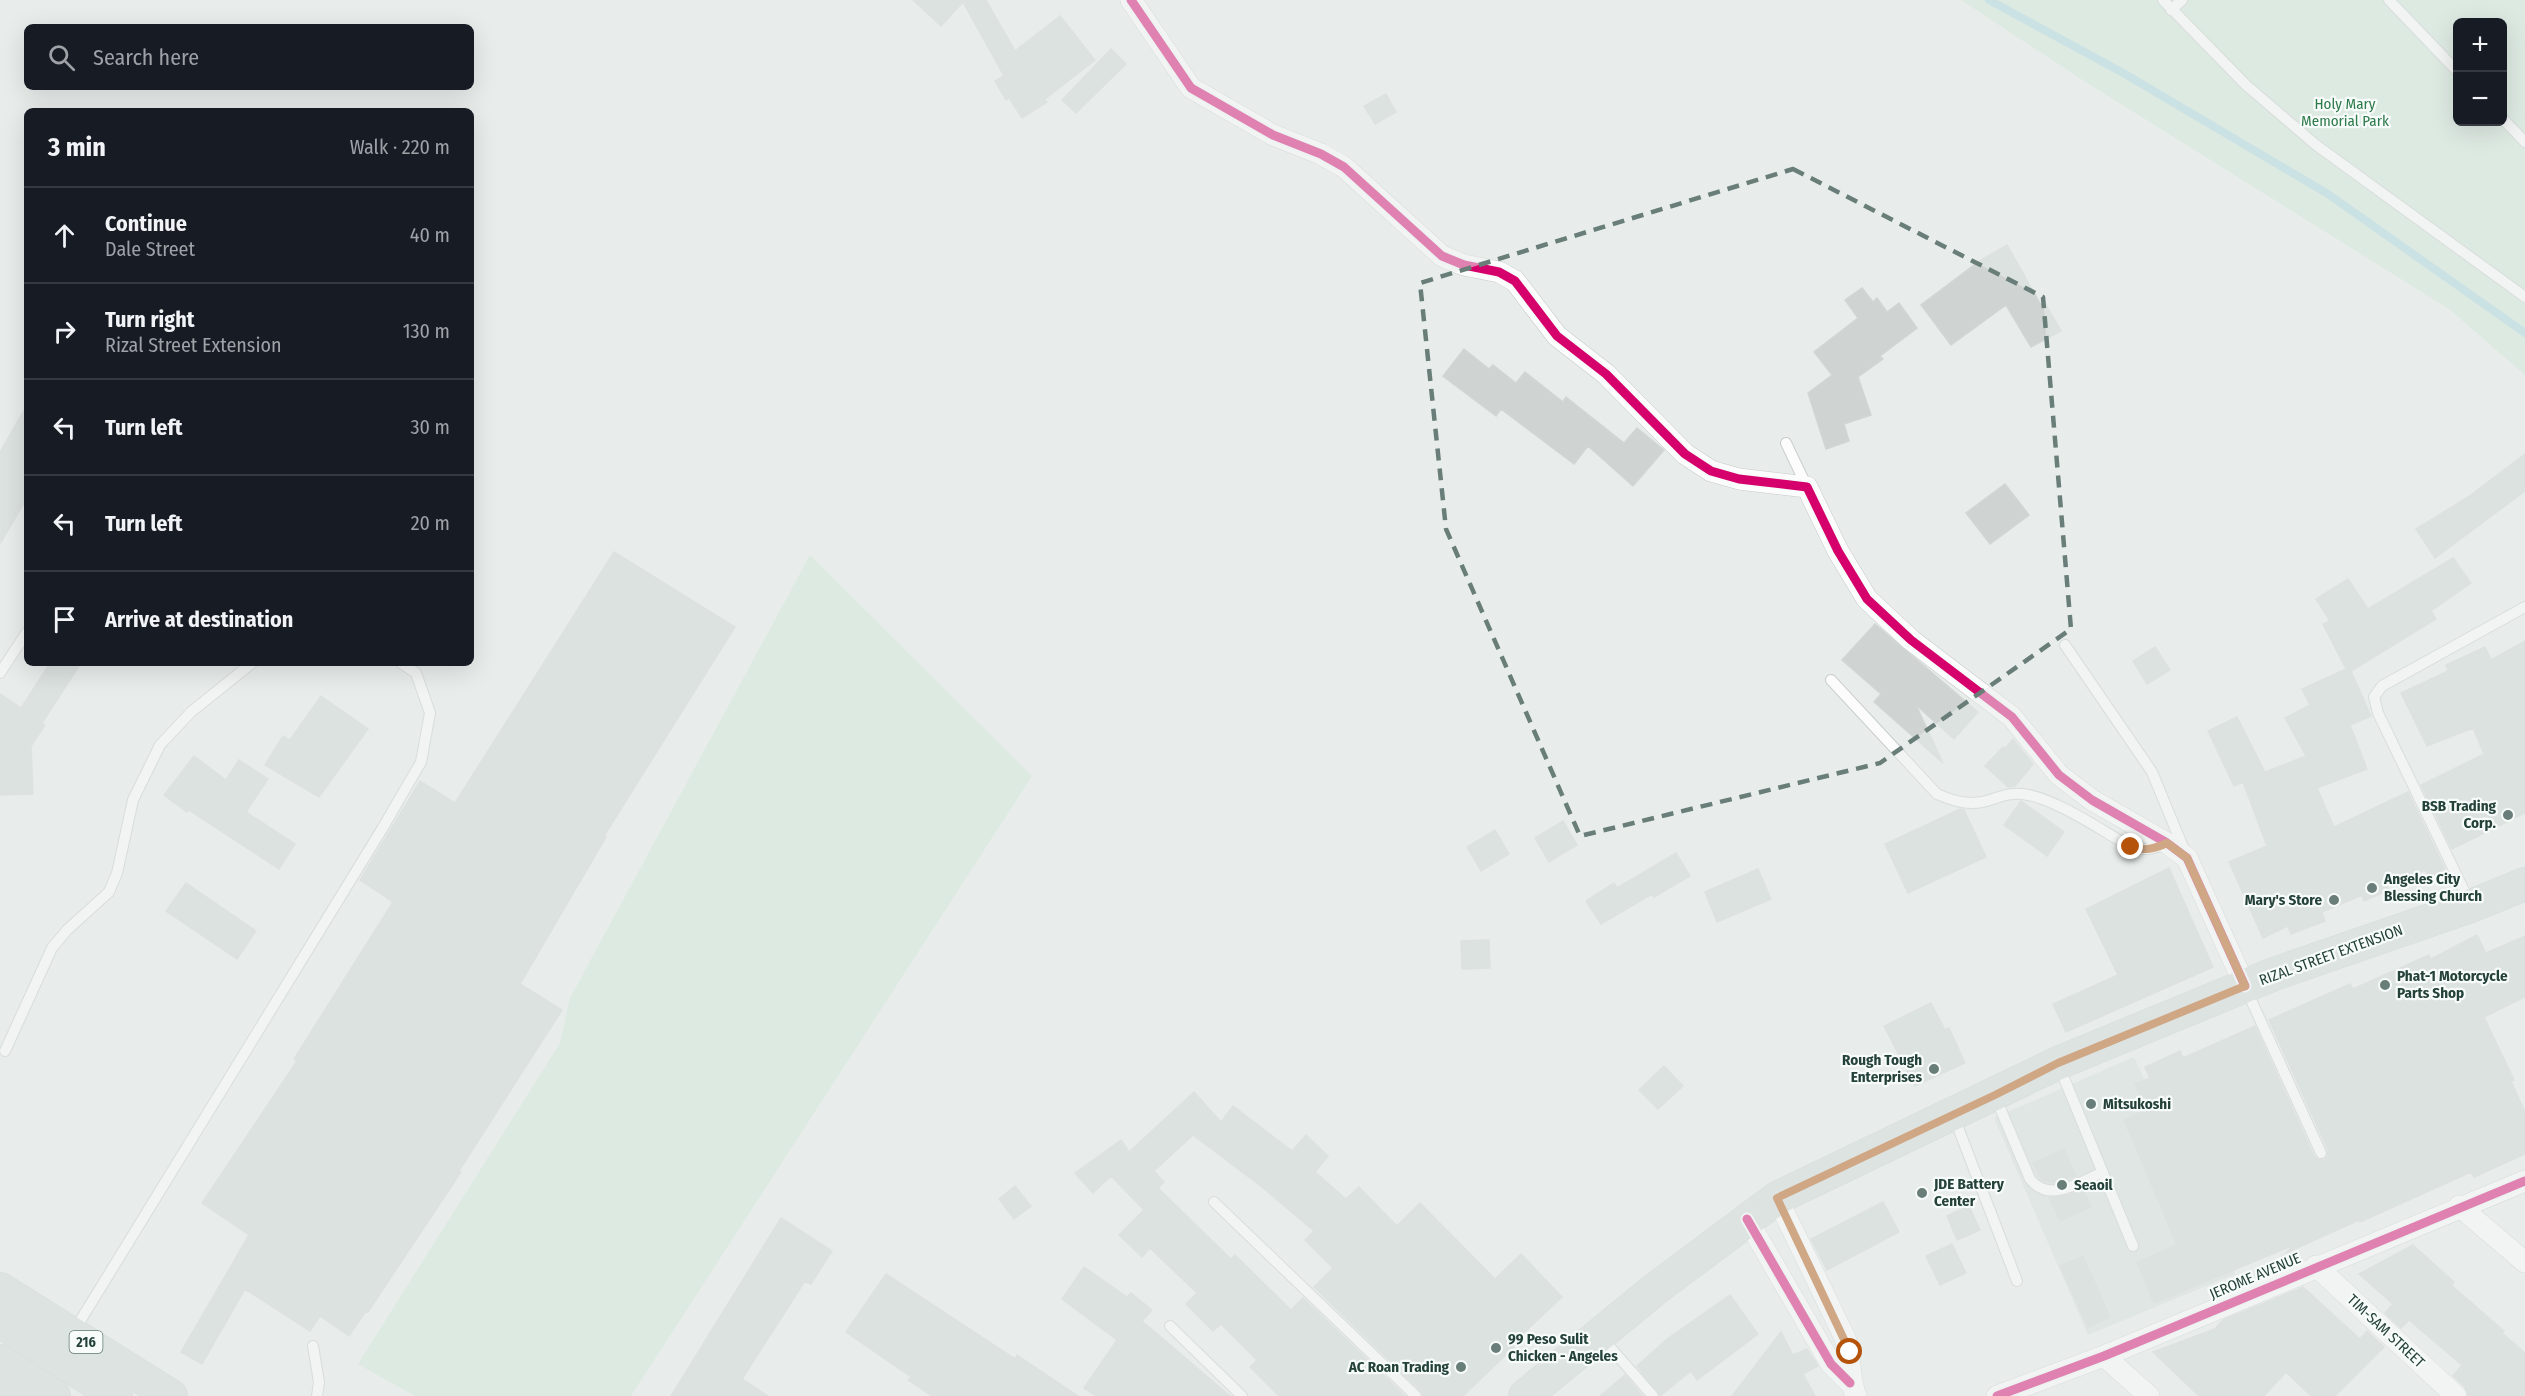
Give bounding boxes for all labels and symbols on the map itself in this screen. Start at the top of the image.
park label: Holy Mary Memorial Park [2301,95,2389,130]
place label: BSB Trading Corp. [2422,797,2497,832]
marker: BSB Trading Corp. [2501,808,2515,822]
route end [2117,833,2143,859]
place label: Angeles City Blessing Church [2383,870,2482,905]
marker: Angeles City Blessing Church [2365,881,2379,895]
place label: Mary's Store [2245,891,2322,909]
marker: Mary's Store [2327,893,2341,907]
street label: RIZAL STREET EXTENSION [2257,921,2405,989]
place label: Phat-1 Motorcycle Parts Shop [2397,967,2508,1002]
marker: Phat-1 Motorcycle Parts Shop [2378,978,2392,992]
place label: Rough Tough Enterprises [1842,1051,1922,1086]
marker: Rough Tough Enterprises [1927,1062,1941,1076]
place label: Mitsukoshi [2103,1095,2171,1113]
marker: Mitsukoshi [2084,1097,2098,1111]
place label: JDE Battery Center [1933,1175,2005,1210]
place label: Seaoil [2074,1176,2114,1194]
marker: Seaoil [2055,1178,2069,1192]
marker: JDE Battery Center [1915,1186,1929,1200]
street label: JEROME AVENUE [2207,1249,2303,1303]
street label: TIM-SAM STREET [2344,1291,2428,1371]
place label: 99 Peso Sulit Chicken - Angeles [1508,1330,1618,1365]
road number: 216 [70,1331,103,1353]
route start [1836,1338,1862,1364]
marker: 99 Peso Sulit Chicken - Angeles [1489,1341,1503,1355]
place label: AC Roan Trading [1348,1358,1450,1376]
marker: AC Roan Trading [1454,1360,1468,1374]

